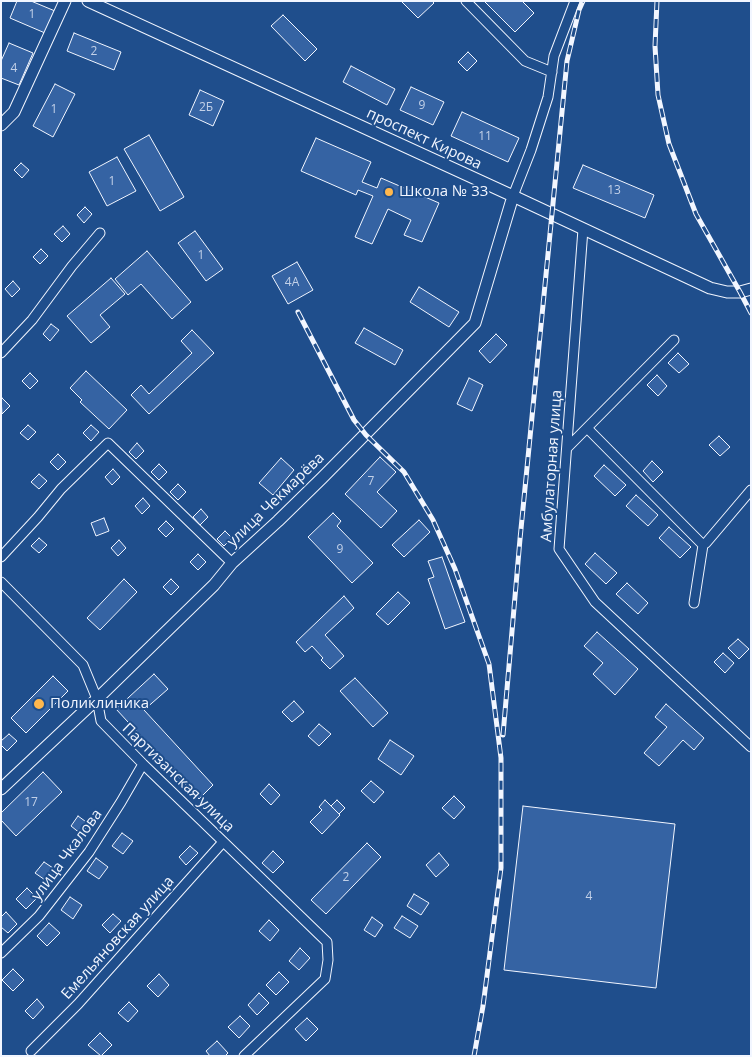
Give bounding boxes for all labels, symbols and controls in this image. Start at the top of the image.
house number: 1 [29,8,35,22]
house number: 2 [91,45,97,59]
house number: 4 [11,62,17,76]
house number: 9 [419,99,425,113]
house number: 2Б [199,101,213,115]
house number: 1 [51,103,57,117]
street label: проспект Кирова [364,104,484,174]
house number: 11 [478,130,492,144]
house number: 1 [109,175,115,189]
place label: Школа № 33 [399,183,488,201]
house number: 13 [607,184,621,198]
marker: Школа № 33 [383,186,395,198]
house number: 1 [198,249,204,263]
house number: 4А [285,276,299,290]
street label: Амбулаторная улица [538,389,566,543]
street label: улица Чекмарёва [224,449,328,551]
house number: 7 [368,475,374,489]
house number: 9 [337,543,343,557]
place label: Поликлиника [50,695,149,713]
marker: Поликлиника [32,697,46,711]
street label: Партизанская улица [118,720,238,836]
house number: 17 [24,796,38,810]
street label: улица Чкалова [28,806,106,904]
house number: 2 [343,871,349,885]
street label: Емельяновская улица [58,873,178,1003]
house number: 4 [586,890,592,904]

